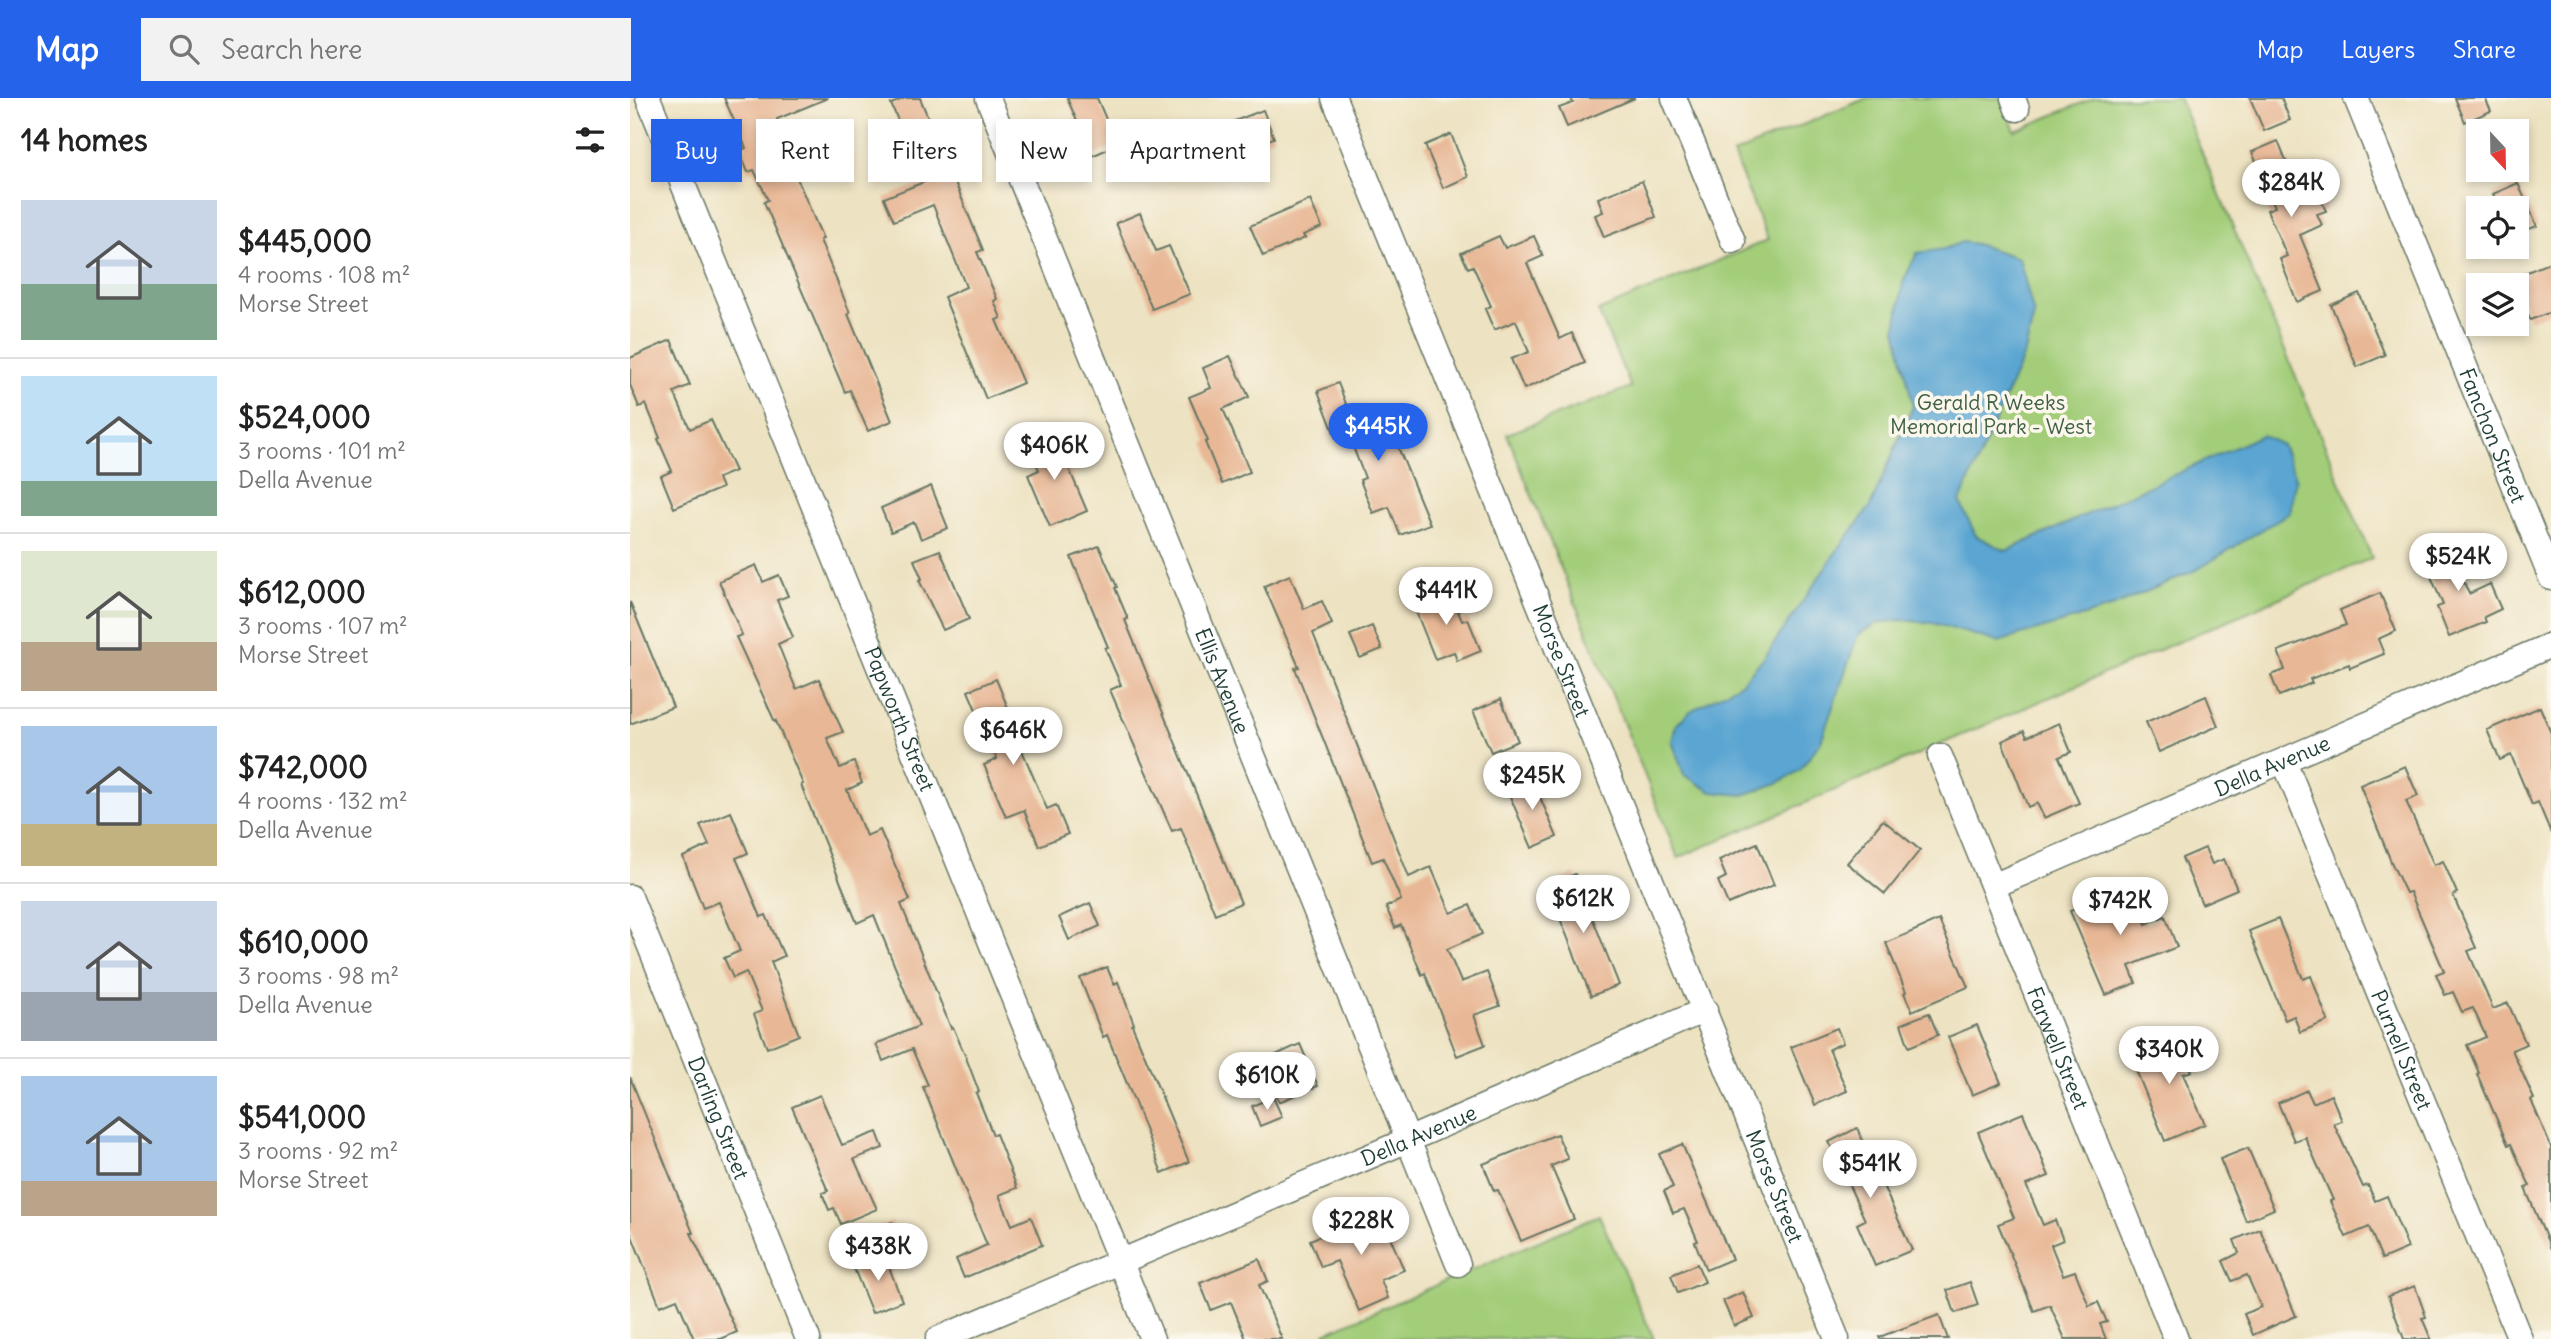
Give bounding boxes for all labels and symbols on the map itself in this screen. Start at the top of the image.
north arrow [2466,119,2529,182]
pin: $284K [2242,159,2340,219]
street label: Fanchon Street [2454,364,2532,507]
park label: Gerald R Weeks Memorial Park - West [1890,389,2092,440]
pin: $445K [1329,404,1427,463]
pin: $406K [1005,422,1103,482]
pin: $524K [2409,533,2507,593]
pin: $441K [1397,568,1495,627]
street label: Morse Street [1527,600,1597,721]
street label: Ellis Avenue [1189,624,1256,737]
street label: Papworth Street [859,643,941,795]
pin: $646K [964,708,1062,767]
street label: Della Avenue [2210,729,2334,802]
pin: $245K [1483,752,1581,812]
pin: $612K [1534,876,1632,935]
pin: $742K [2071,878,2169,937]
street label: Farwell Street [2021,983,2095,1113]
street label: Purnell Street [2365,986,2439,1114]
pin: $340K [2120,1026,2218,1086]
street label: Darling Street [682,1052,756,1183]
pin: $610K [1218,1052,1316,1112]
street label: Della Avenue [1357,1098,1480,1172]
street label: Morse Street [1740,1126,1810,1246]
pin: $541K [1821,1140,1919,1200]
pin: $228K [1312,1198,1410,1257]
pin: $438K [829,1224,927,1283]

